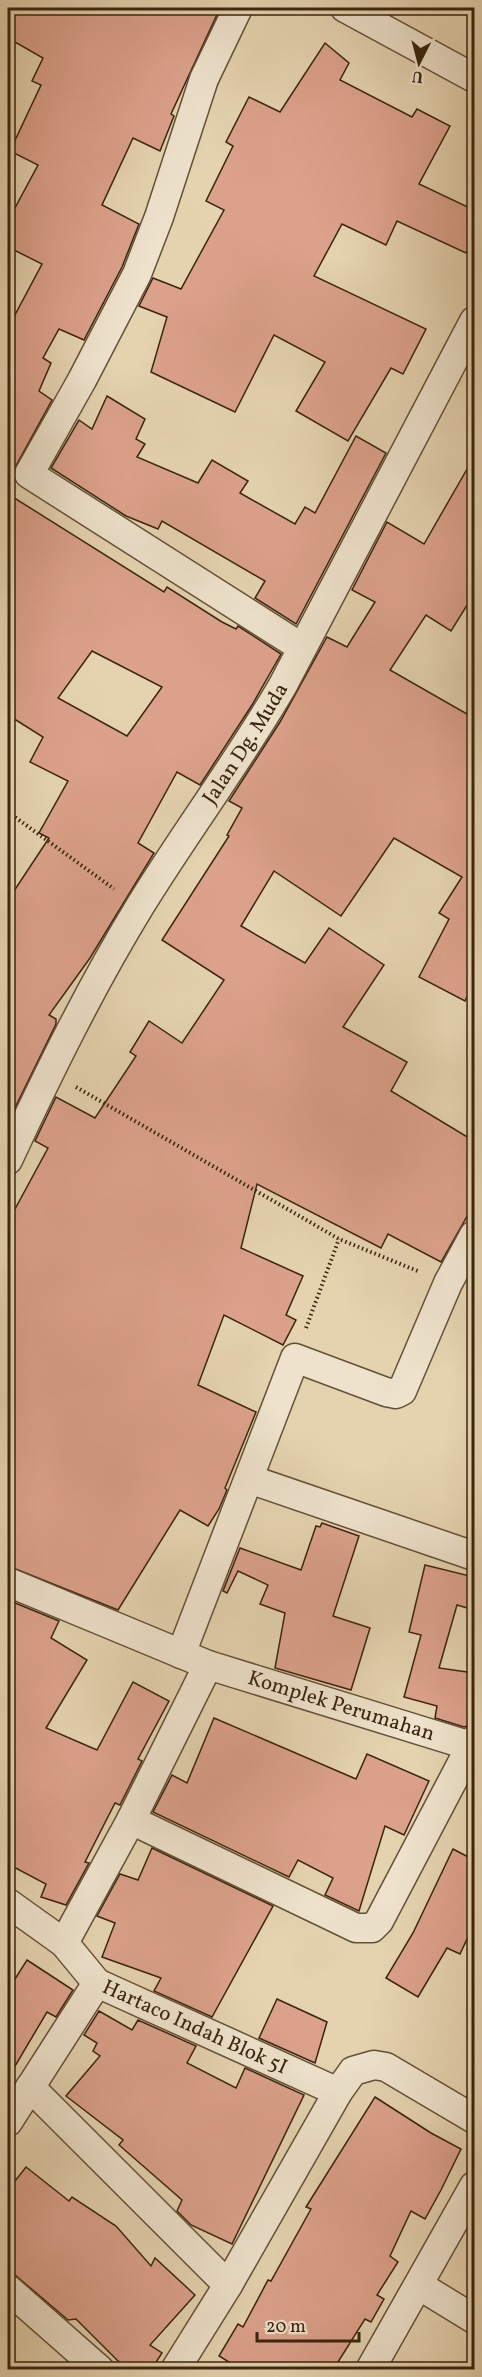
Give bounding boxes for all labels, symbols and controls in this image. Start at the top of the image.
north arrow [389,33,449,93]
text: U [411,64,424,87]
street label: Jalan Dg. Muda [196,678,296,810]
street label: Komplek Perumahan [244,1664,438,1749]
street label: Hartaco Indah Blok 5I [98,1973,292,2082]
scale bar [257,2305,359,2343]
text: 20 m [266,2315,306,2340]

